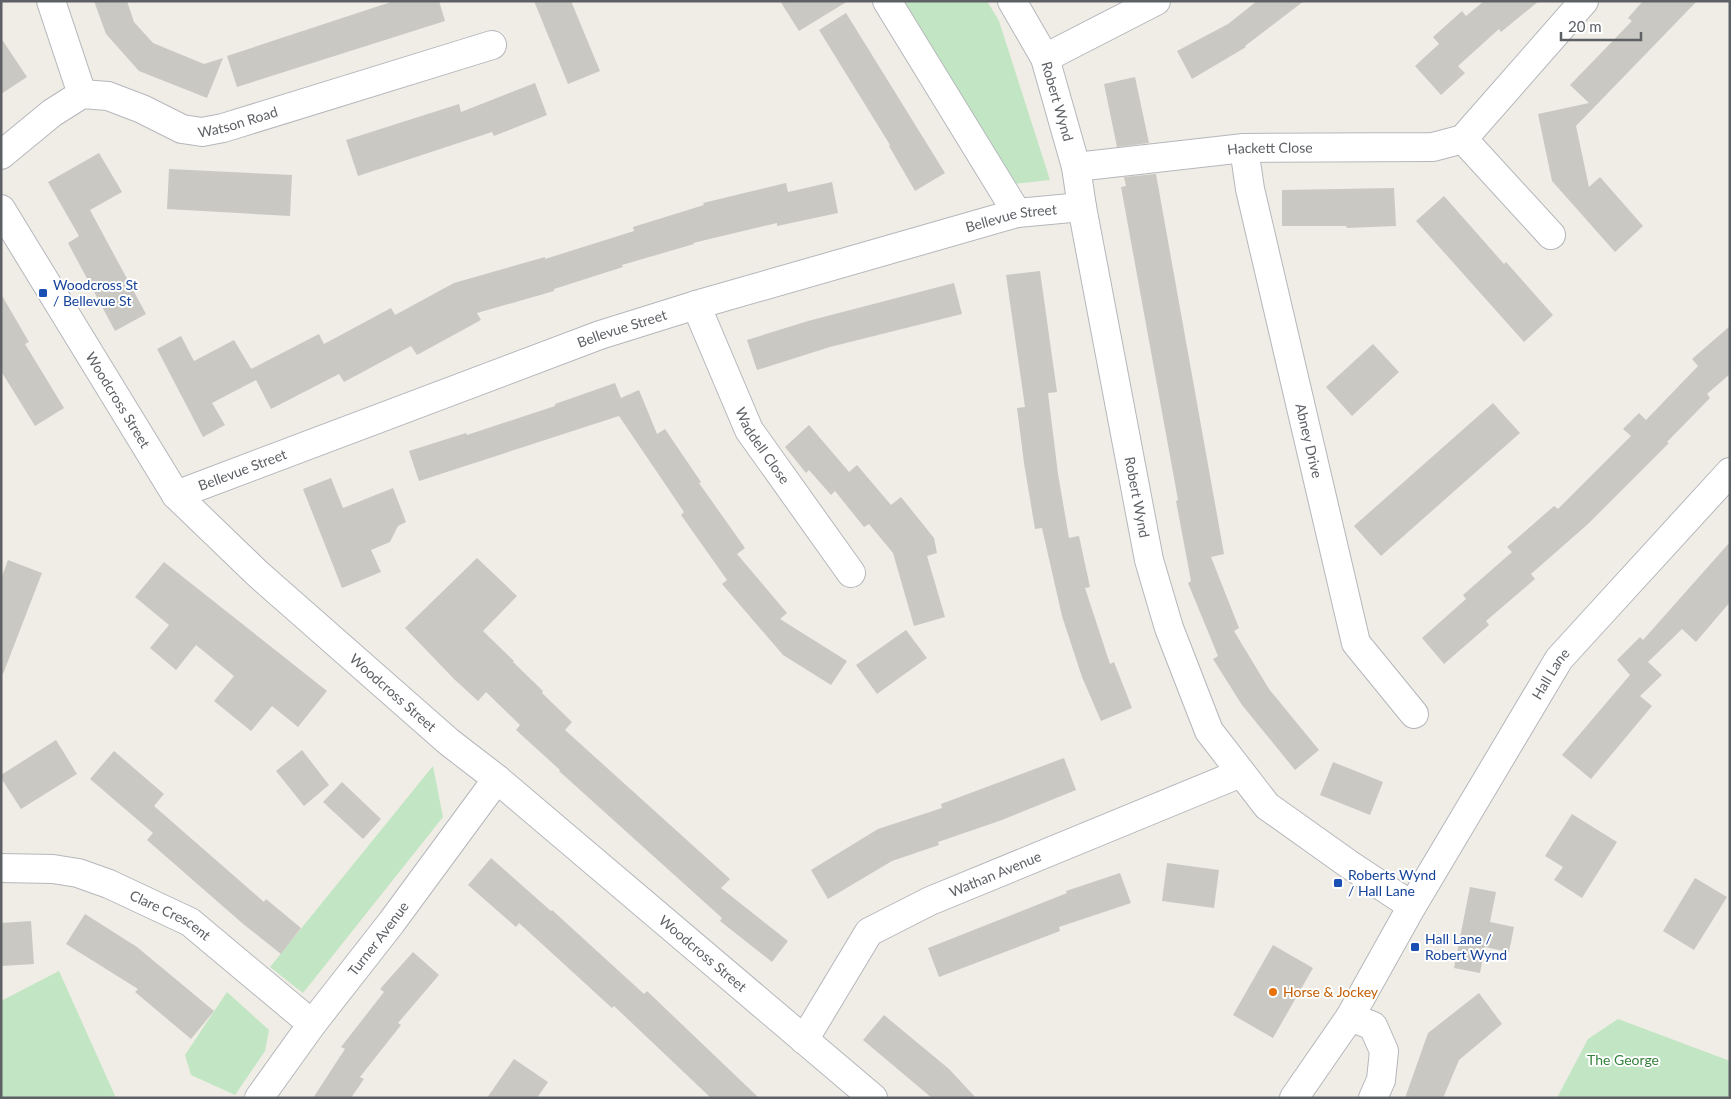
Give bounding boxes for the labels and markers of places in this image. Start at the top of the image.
place label: Woodcross St / Bellevue St [53,276,138,309]
marker: Woodcross St / Bellevue St [37,287,49,299]
place label: Roberts Wynd / Hall Lane [1348,866,1436,899]
marker: Roberts Wynd / Hall Lane [1332,877,1344,889]
place label: Hall Lane / Robert Wynd [1425,930,1507,963]
marker: Hall Lane / Robert Wynd [1409,941,1421,953]
place label: Horse & Jockey [1283,983,1379,1000]
marker: Horse & Jockey [1267,986,1279,998]

